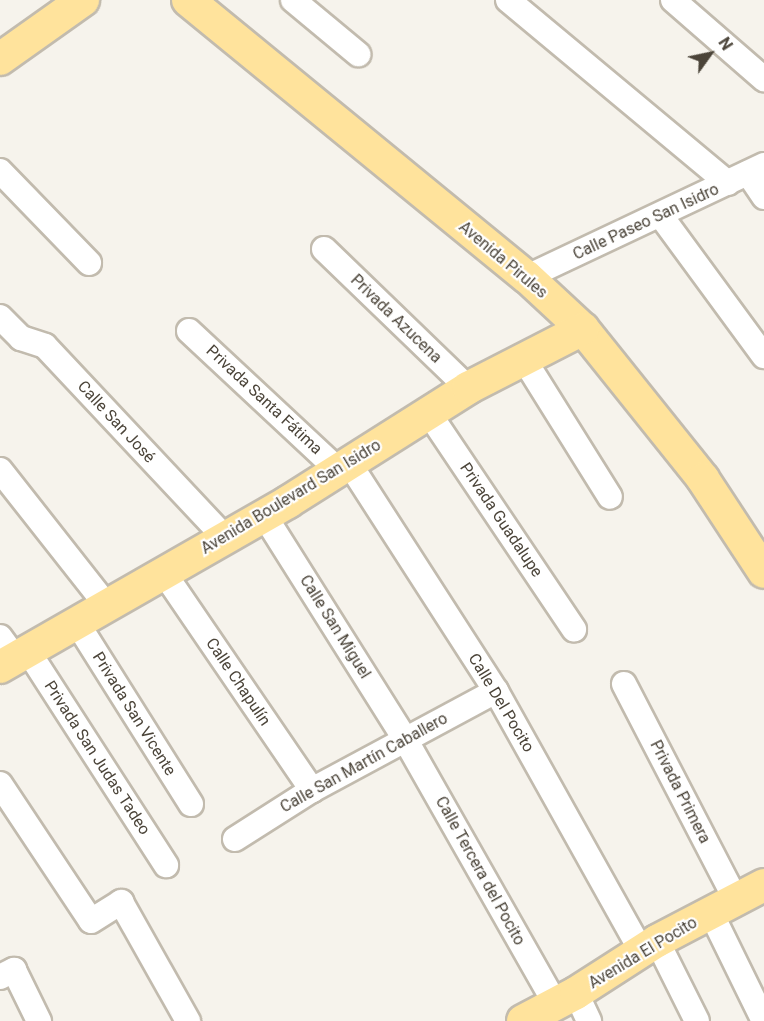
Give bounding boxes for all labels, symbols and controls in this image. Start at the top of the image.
north arrow [680,24,740,84]
text: N [714,34,737,54]
street label: Calle Paseo San Isidro [570,180,722,264]
street label: Avenida Pirules [455,217,551,303]
street label: Privada Azucena [346,271,446,367]
street label: Privada Santa Fátima [202,341,326,459]
street label: Calle San José [73,377,159,467]
street label: Avenida Boulevard San Isidro [198,436,384,558]
street label: Privada Guadalupe [456,459,546,581]
street label: Calle San Miguel [295,572,375,682]
street label: Calle Chapulín [202,634,274,730]
street label: Privada San Vicente [88,649,180,779]
street label: Calle Del Pocito [464,650,538,756]
street label: Privada San Judas Tadeo [40,677,154,839]
street label: Calle San Martín Caballero [277,709,451,817]
street label: Privada Primera [646,737,714,847]
street label: Calle Tercera del Pocito [431,793,529,949]
street label: Avenida El Pocito [585,913,701,993]

